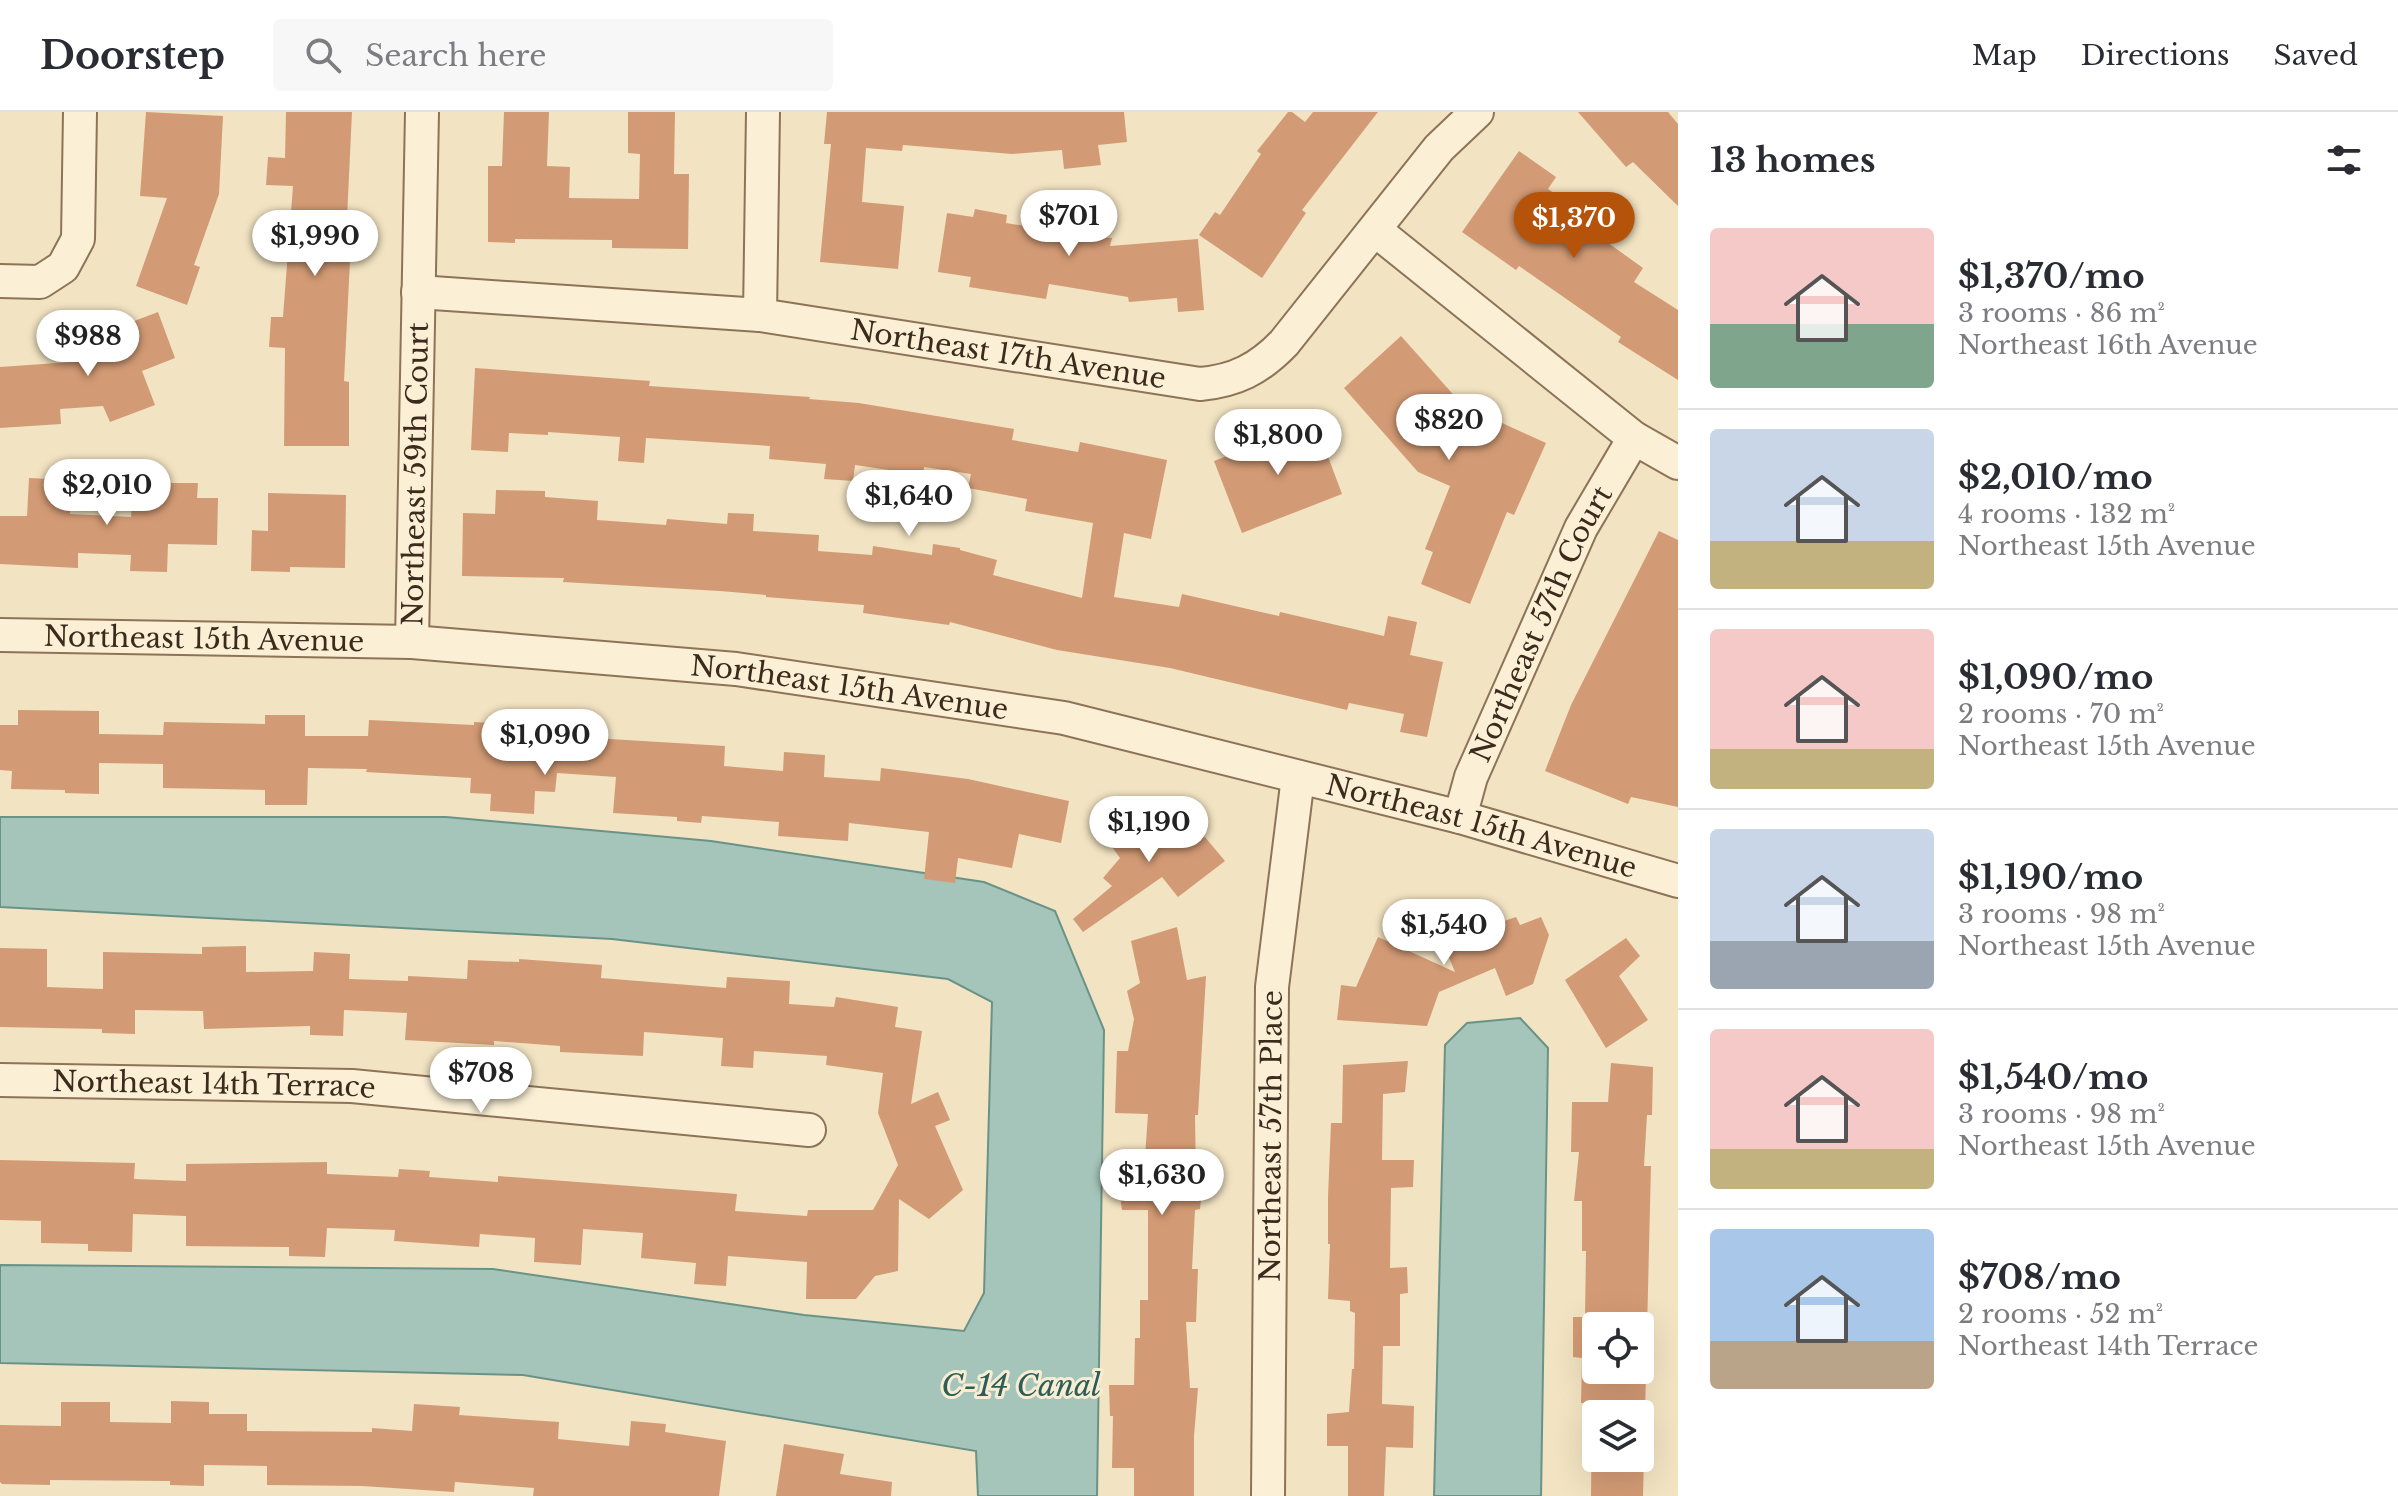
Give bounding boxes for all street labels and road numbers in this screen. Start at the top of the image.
street label: Northeast 17th Avenue [848,312,1168,396]
street label: Northeast 59th Court [395,321,436,626]
street label: Northeast 57th Court [1463,479,1620,767]
street label: Northeast 15th Avenue [43,619,365,659]
street label: Northeast 15th Avenue [689,648,1011,727]
street label: Northeast 15th Avenue [1322,767,1641,886]
street label: Northeast 57th Place [1253,990,1290,1282]
street label: Northeast 14th Terrace [52,1064,377,1106]

